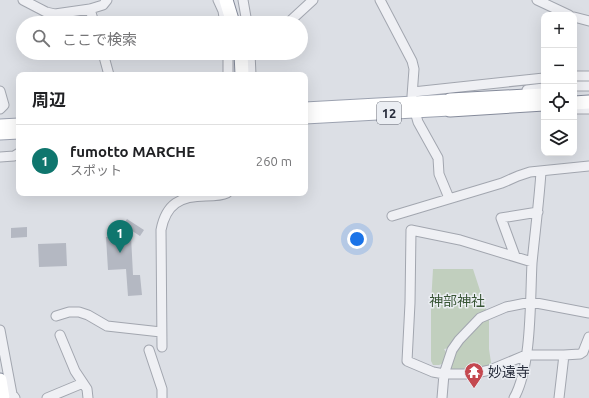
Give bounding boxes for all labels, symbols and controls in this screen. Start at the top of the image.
map controls [541,12,577,156]
button: + [541,12,577,48]
search box [16,16,308,60]
icon: search [30,27,52,49]
text: ここで検索 [62,31,137,48]
button: − [541,48,577,84]
button: locate [541,84,577,120]
text: 周辺 [32,90,66,109]
road number: 12 [377,102,401,124]
button: layers [541,120,577,156]
text: fumotto MARCHE [70,143,195,160]
text: 1 [41,154,49,168]
text: 260 m [256,154,292,168]
text: スポット [70,163,122,177]
pin: 1 [107,220,133,253]
your location [347,229,367,249]
park label: 神部神社 [429,293,485,309]
temple icon: 妙遠寺 [463,361,485,389]
place label: 妙遠寺 [488,364,530,380]

